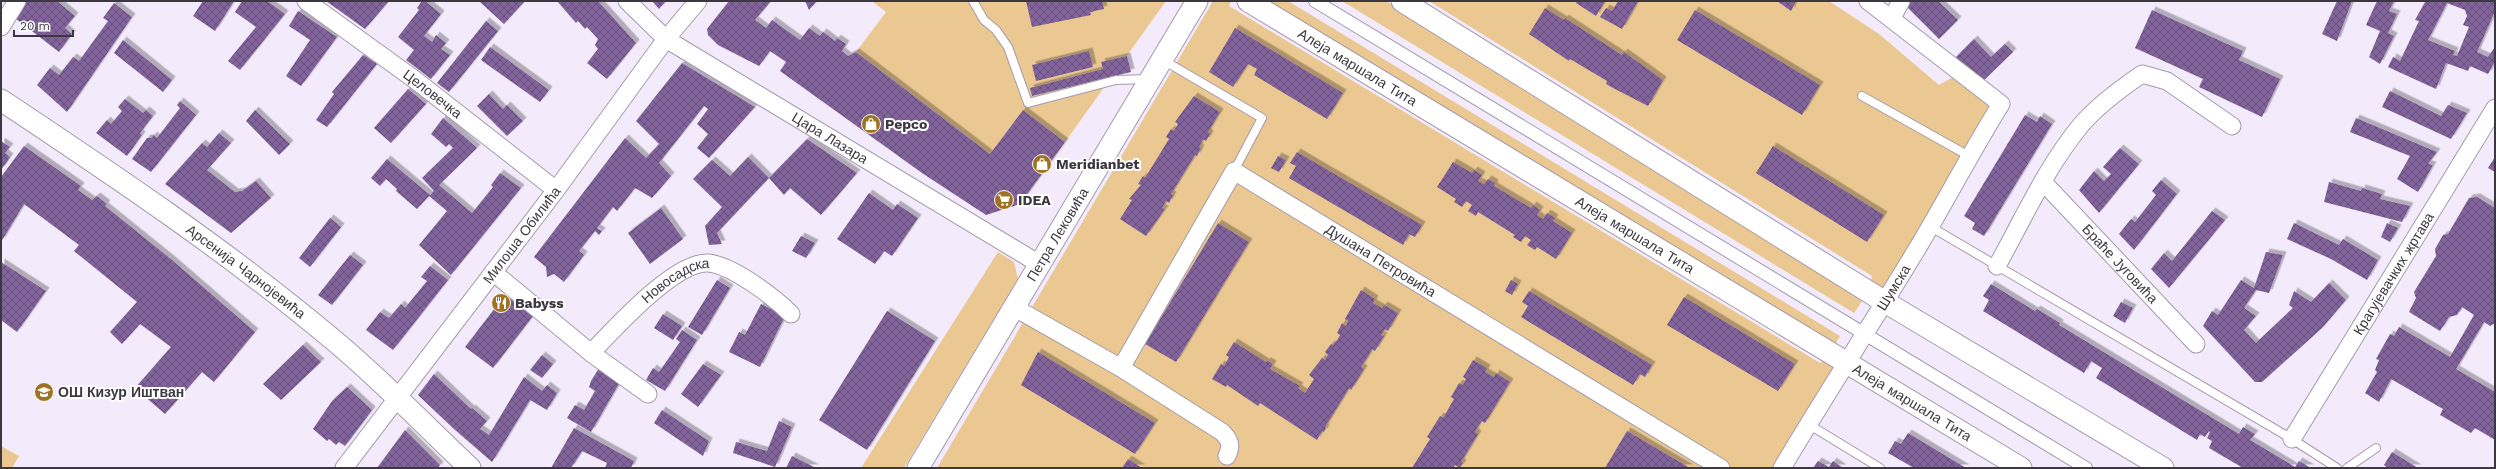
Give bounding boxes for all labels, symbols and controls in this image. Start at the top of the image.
scale bar [14,12,73,38]
text: 20 m [20,19,50,33]
street label: Алеја маршала Тита [1295,25,1420,109]
street label: Целовечка [400,66,465,122]
street label: Цара Лазара [789,109,871,167]
shop icon: Pepco [860,113,882,135]
place label: Pepco [885,116,927,132]
shop icon: Meridianbet [1031,153,1053,175]
place label: Meridianbet [1056,156,1139,172]
street label: Милоша Обилића [480,183,564,287]
street label: Петра Лековића [1023,185,1092,284]
supermarket icon: IDEA [993,189,1015,211]
place label: IDEA [1018,192,1051,208]
street label: Алеја маршала Тита [1573,193,1697,277]
street label: Крагујевачких жртава [2350,209,2437,338]
street label: Арсенија Чарнојевића [183,221,309,322]
street label: Душана Петровића [1323,221,1439,300]
street label: Браће Југовића [2079,221,2161,307]
street label: Новосадска [638,255,710,306]
street label: Шумска [1873,262,1914,313]
restaurant icon: Babyss [490,292,512,314]
place label: Babyss [515,295,564,311]
street label: Алеја маршала Тита [1850,360,1975,444]
school or university icon: ОШ Кизур Иштван [33,381,55,403]
place label: ОШ Кизур Иштван [58,384,184,400]

